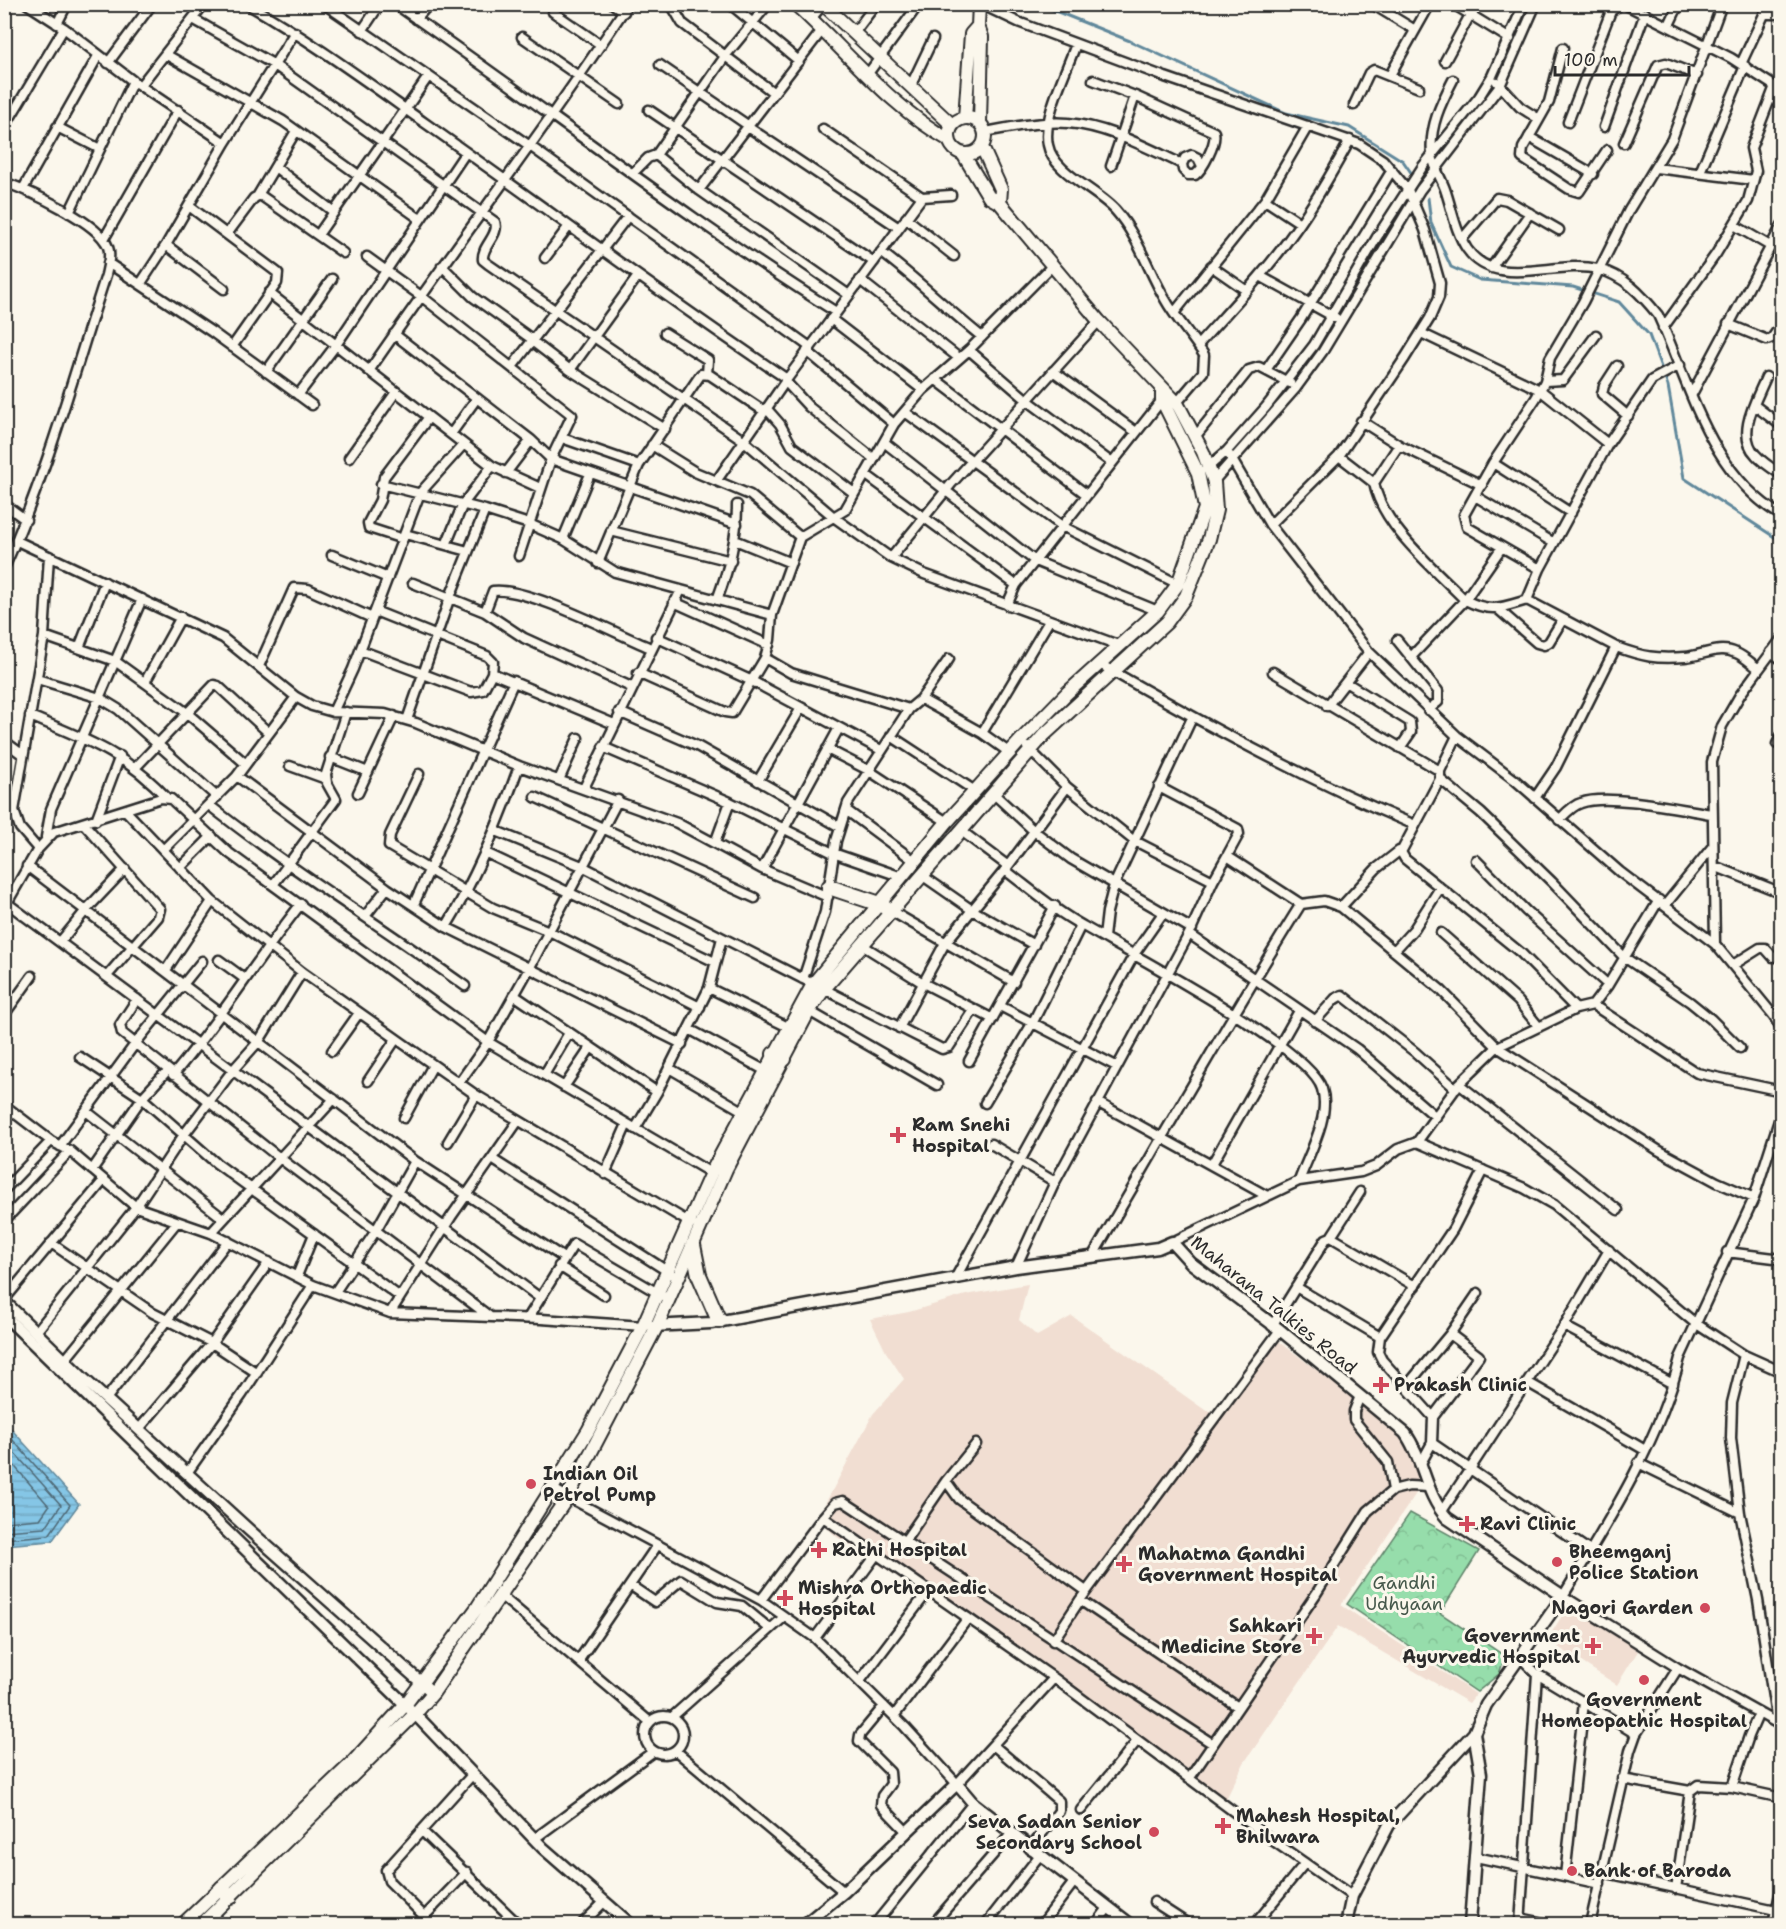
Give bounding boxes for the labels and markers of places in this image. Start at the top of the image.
place label: Ram Snehi Hospital [912,1113,1010,1158]
marker: Ram Snehi Hospital [889,1126,907,1144]
place label: Prakash Clinic [1394,1373,1527,1397]
marker: Prakash Clinic [1372,1376,1390,1394]
place label: Indian Oil Petrol Pump [543,1462,656,1507]
marker: Indian Oil Petrol Pump [524,1477,538,1491]
place label: Ravi Clinic [1480,1512,1576,1536]
marker: Ravi Clinic [1458,1515,1476,1533]
place label: Rathi Hospital [832,1538,967,1562]
place label: Bheemganj Police Station [1569,1540,1699,1585]
marker: Rathi Hospital [810,1541,828,1559]
place label: Mahatma Gandhi Government Hospital [1138,1542,1338,1587]
marker: Mahatma Gandhi Government Hospital [1115,1555,1133,1573]
marker: Bheemganj Police Station [1550,1555,1564,1569]
place label: Mishra Orthopaedic Hospital [798,1576,987,1621]
marker: Mishra Orthopaedic Hospital [776,1589,794,1607]
place label: Nagori Garden [1551,1596,1693,1620]
marker: Nagori Garden [1698,1601,1712,1615]
place label: Sahkari Medicine Store [1161,1614,1302,1659]
place label: Government Ayurvedic Hospital [1402,1624,1580,1669]
marker: Sahkari Medicine Store [1307,1629,1321,1643]
marker: Government Ayurvedic Hospital [1584,1637,1602,1655]
marker: Government Homeopathic Hospital [1637,1673,1651,1687]
place label: Government Homeopathic Hospital [1541,1688,1747,1733]
place label: Mahesh Hospital, Bhilwara [1236,1804,1400,1849]
place label: Seva Sadan Senior Secondary School [968,1810,1142,1855]
marker: Mahesh Hospital, Bhilwara [1214,1817,1232,1835]
marker: Seva Sadan Senior Secondary School [1147,1825,1161,1839]
place label: Bank of Baroda [1584,1859,1732,1883]
marker: Bank of Baroda [1565,1864,1579,1878]

